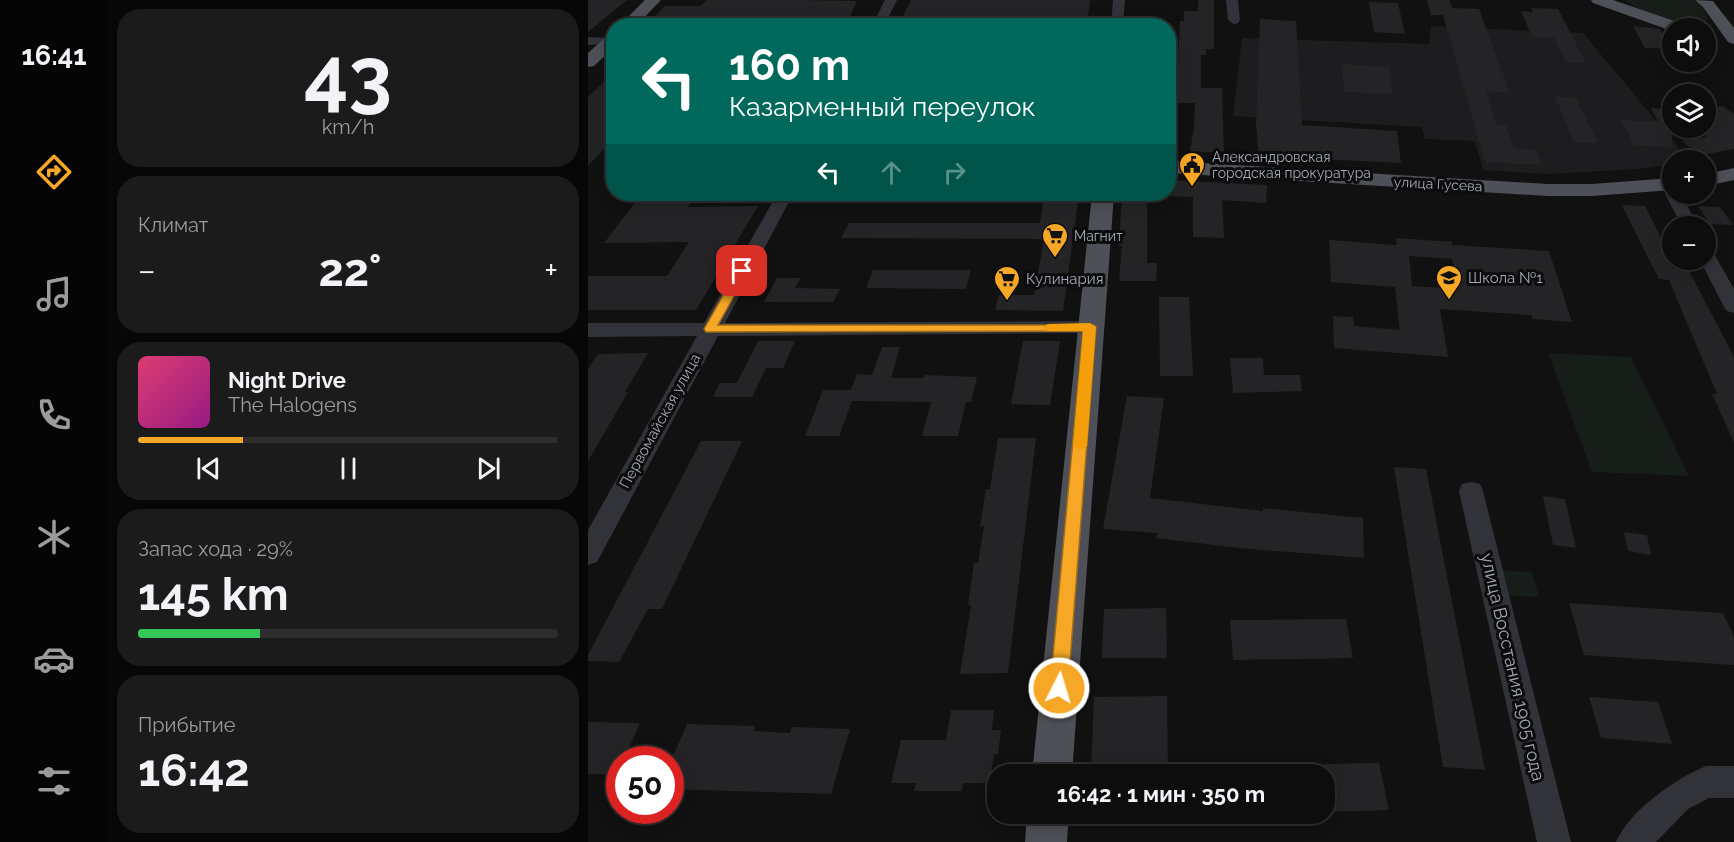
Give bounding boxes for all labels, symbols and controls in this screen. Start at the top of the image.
map controls [1662,18,1716,270]
button: sound [1662,18,1716,72]
text: 43 [304,30,392,121]
text: 16:41 [21,40,87,71]
text: 160 m [729,41,850,90]
icon: left [630,42,708,120]
button: layers [1662,84,1716,138]
text: Казарменный переулок [729,91,1036,122]
text: km/h [322,115,374,139]
place label: Александровская городская прокуратура [1212,149,1371,181]
public building icon: Александровская городская прокуратура [1177,150,1207,188]
button: + [1662,150,1716,204]
icon: directions [33,151,75,193]
icon: left [812,156,845,189]
icon: ahead [875,156,908,189]
icon: right [938,156,971,189]
street label: улица Гусева [1393,174,1483,194]
text: Климат [138,213,208,237]
button: − [1662,216,1716,270]
supermarket icon: Магнит [1040,221,1070,259]
place label: Магнит [1074,228,1123,244]
text: 22° [318,244,382,297]
pin [716,245,767,296]
text: − [138,251,156,290]
text: + [544,251,558,290]
icon: arrive [725,254,758,287]
school or university icon: Школа №1 [1434,263,1464,301]
supermarket icon: Кулинария [992,264,1022,302]
place label: Школа №1 [1468,269,1543,287]
place label: Кулинария [1026,270,1103,288]
icon: music [33,273,75,315]
street label: Первомайская улица [615,351,705,491]
text: Night Drive [228,367,346,393]
text: The Halogens [228,393,357,417]
icon: phone [33,394,75,436]
icon: previous [192,452,225,485]
icon: pause [332,452,365,485]
icon: next [472,452,505,485]
icon: climate [33,516,75,558]
text: Запас хода · 29% [138,537,293,561]
street label: улица Восстания 1905 года [1477,551,1549,783]
text: 145 km [138,568,289,621]
icon: car [33,638,75,680]
position arrow [1027,656,1091,720]
text: Прибытие [138,713,235,737]
text: 16:42 [138,744,250,797]
speed limit sign: 50 [606,746,684,824]
icon: filters [33,760,75,802]
text: 16:42 · 1 мин · 350 m [1057,781,1265,807]

